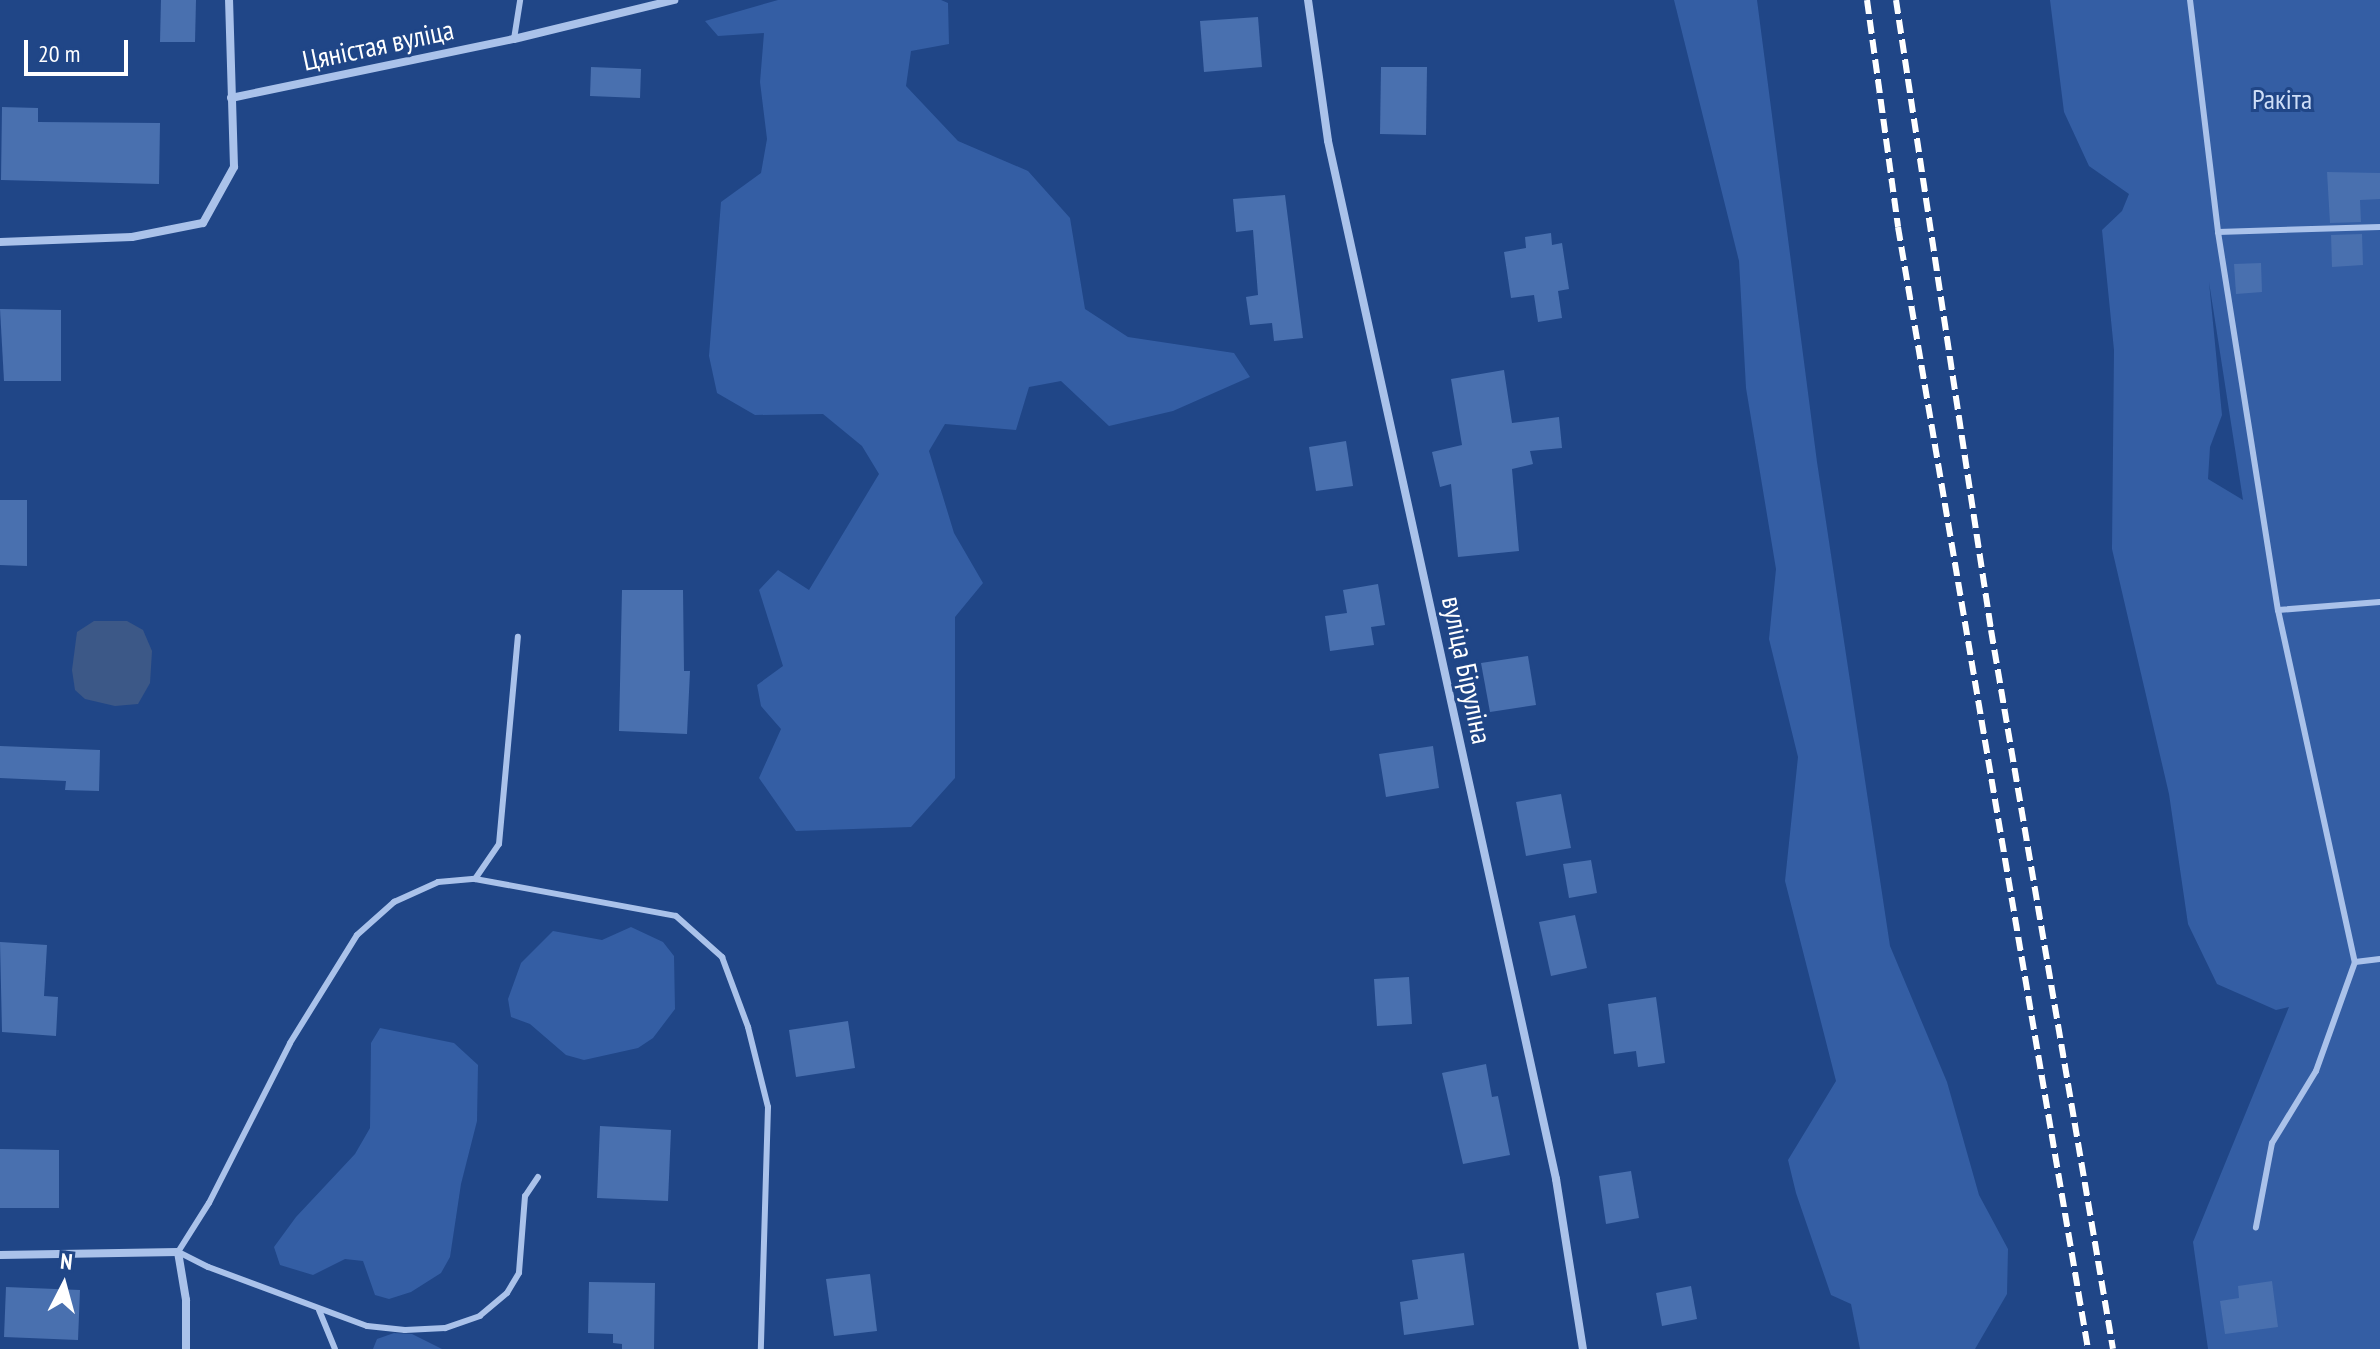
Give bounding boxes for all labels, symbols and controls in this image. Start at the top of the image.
street label: Цяністая вуліца [299,13,457,77]
scale bar [28,24,132,74]
text: 20 m [38,38,80,69]
park label: Ракіта [2252,82,2312,116]
street label: вуліца Біруліна [1435,593,1499,747]
north arrow [24,1245,104,1325]
text: N [59,1247,74,1276]

